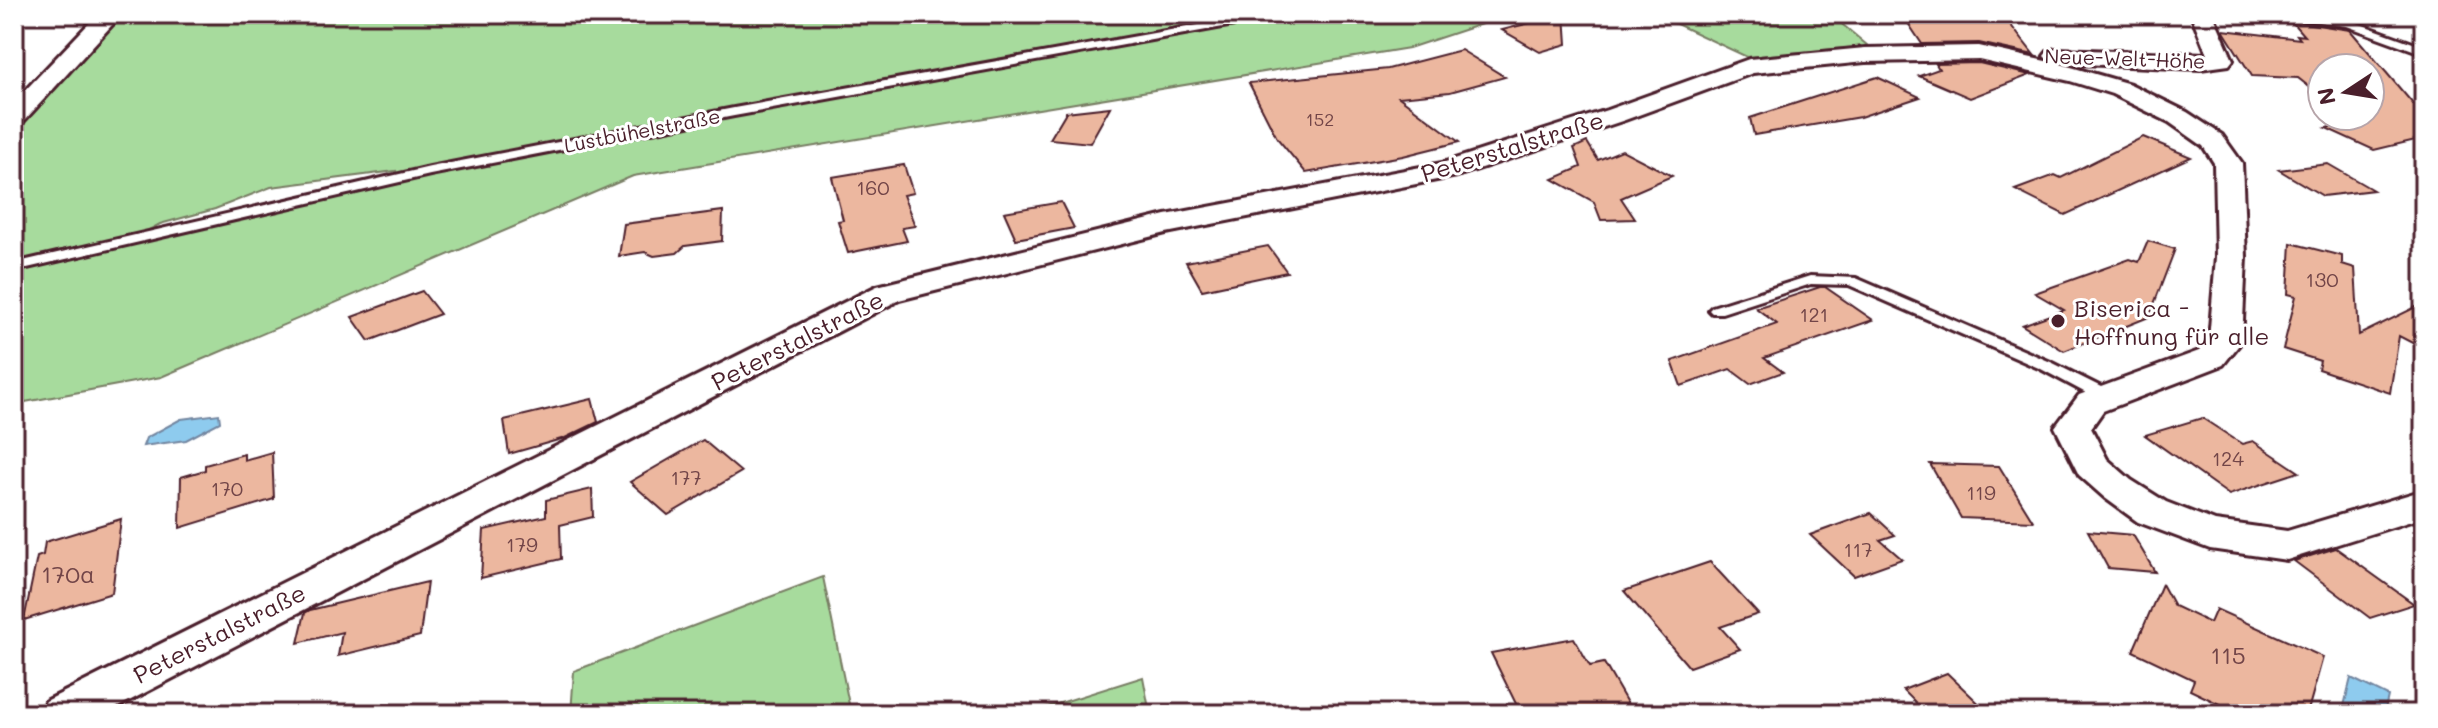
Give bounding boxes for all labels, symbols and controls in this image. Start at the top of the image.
street label: Neue-Welt-Höhe [2044,42,2206,74]
north arrow [2306,52,2386,132]
text: N [2310,85,2342,107]
street label: Lustbühelstraße [562,102,722,158]
street label: Peterstalstraße [1417,103,1607,189]
house number: 152 [1306,107,1334,131]
house number: 160 [856,174,890,200]
house number: 130 [2306,266,2339,292]
street label: Peterstalstraße [706,283,888,397]
place label: Biserica - Hoffnung für alle [2074,292,2269,351]
house number: 121 [1799,301,1829,327]
marker: Biserica - Hoffnung für alle [2049,312,2067,330]
house number: 124 [2212,445,2244,471]
house number: 177 [670,464,702,490]
house number: 170 [211,475,243,501]
house number: 119 [1966,479,1996,505]
house number: 179 [506,531,538,557]
house number: 117 [1844,536,1873,562]
house number: 170a [41,558,95,589]
street label: Peterstalstraße [128,576,310,690]
house number: 115 [2210,639,2246,670]

